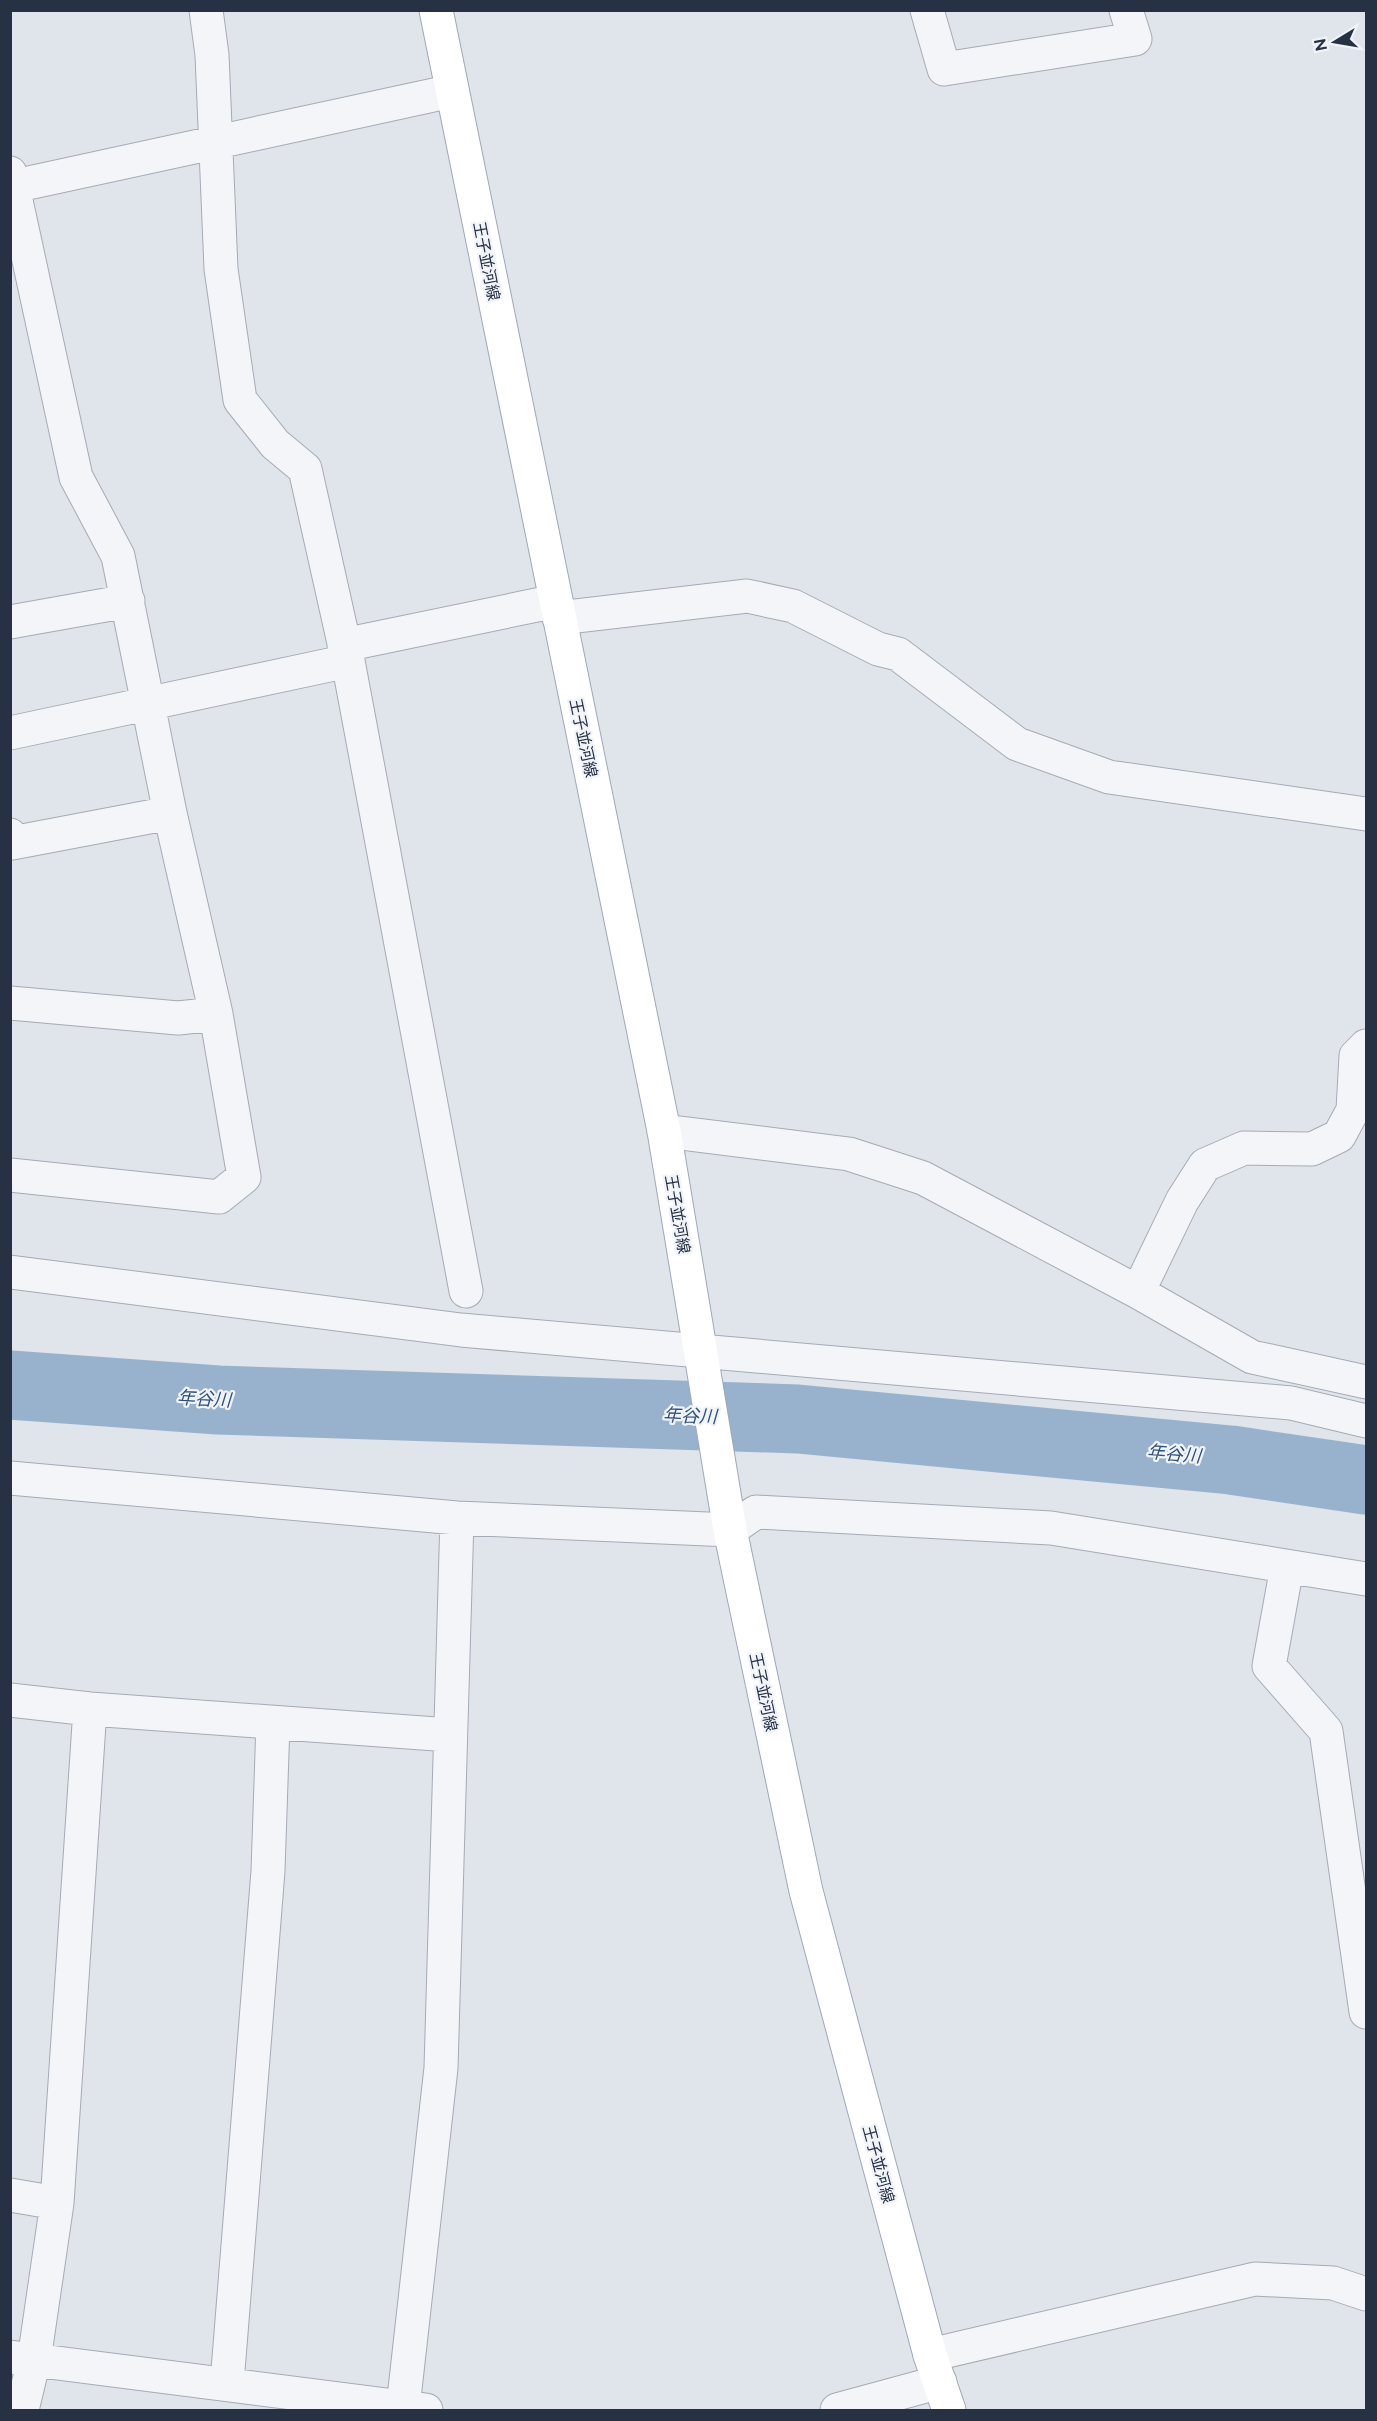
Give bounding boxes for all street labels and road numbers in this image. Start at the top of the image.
street label: 王子並河線 [470,220,503,302]
street label: 王子並河線 [566,697,601,779]
street label: 王子並河線 [661,1173,694,1255]
street label: 王子並河線 [746,1651,781,1733]
street label: 王子並河線 [859,2123,898,2205]

